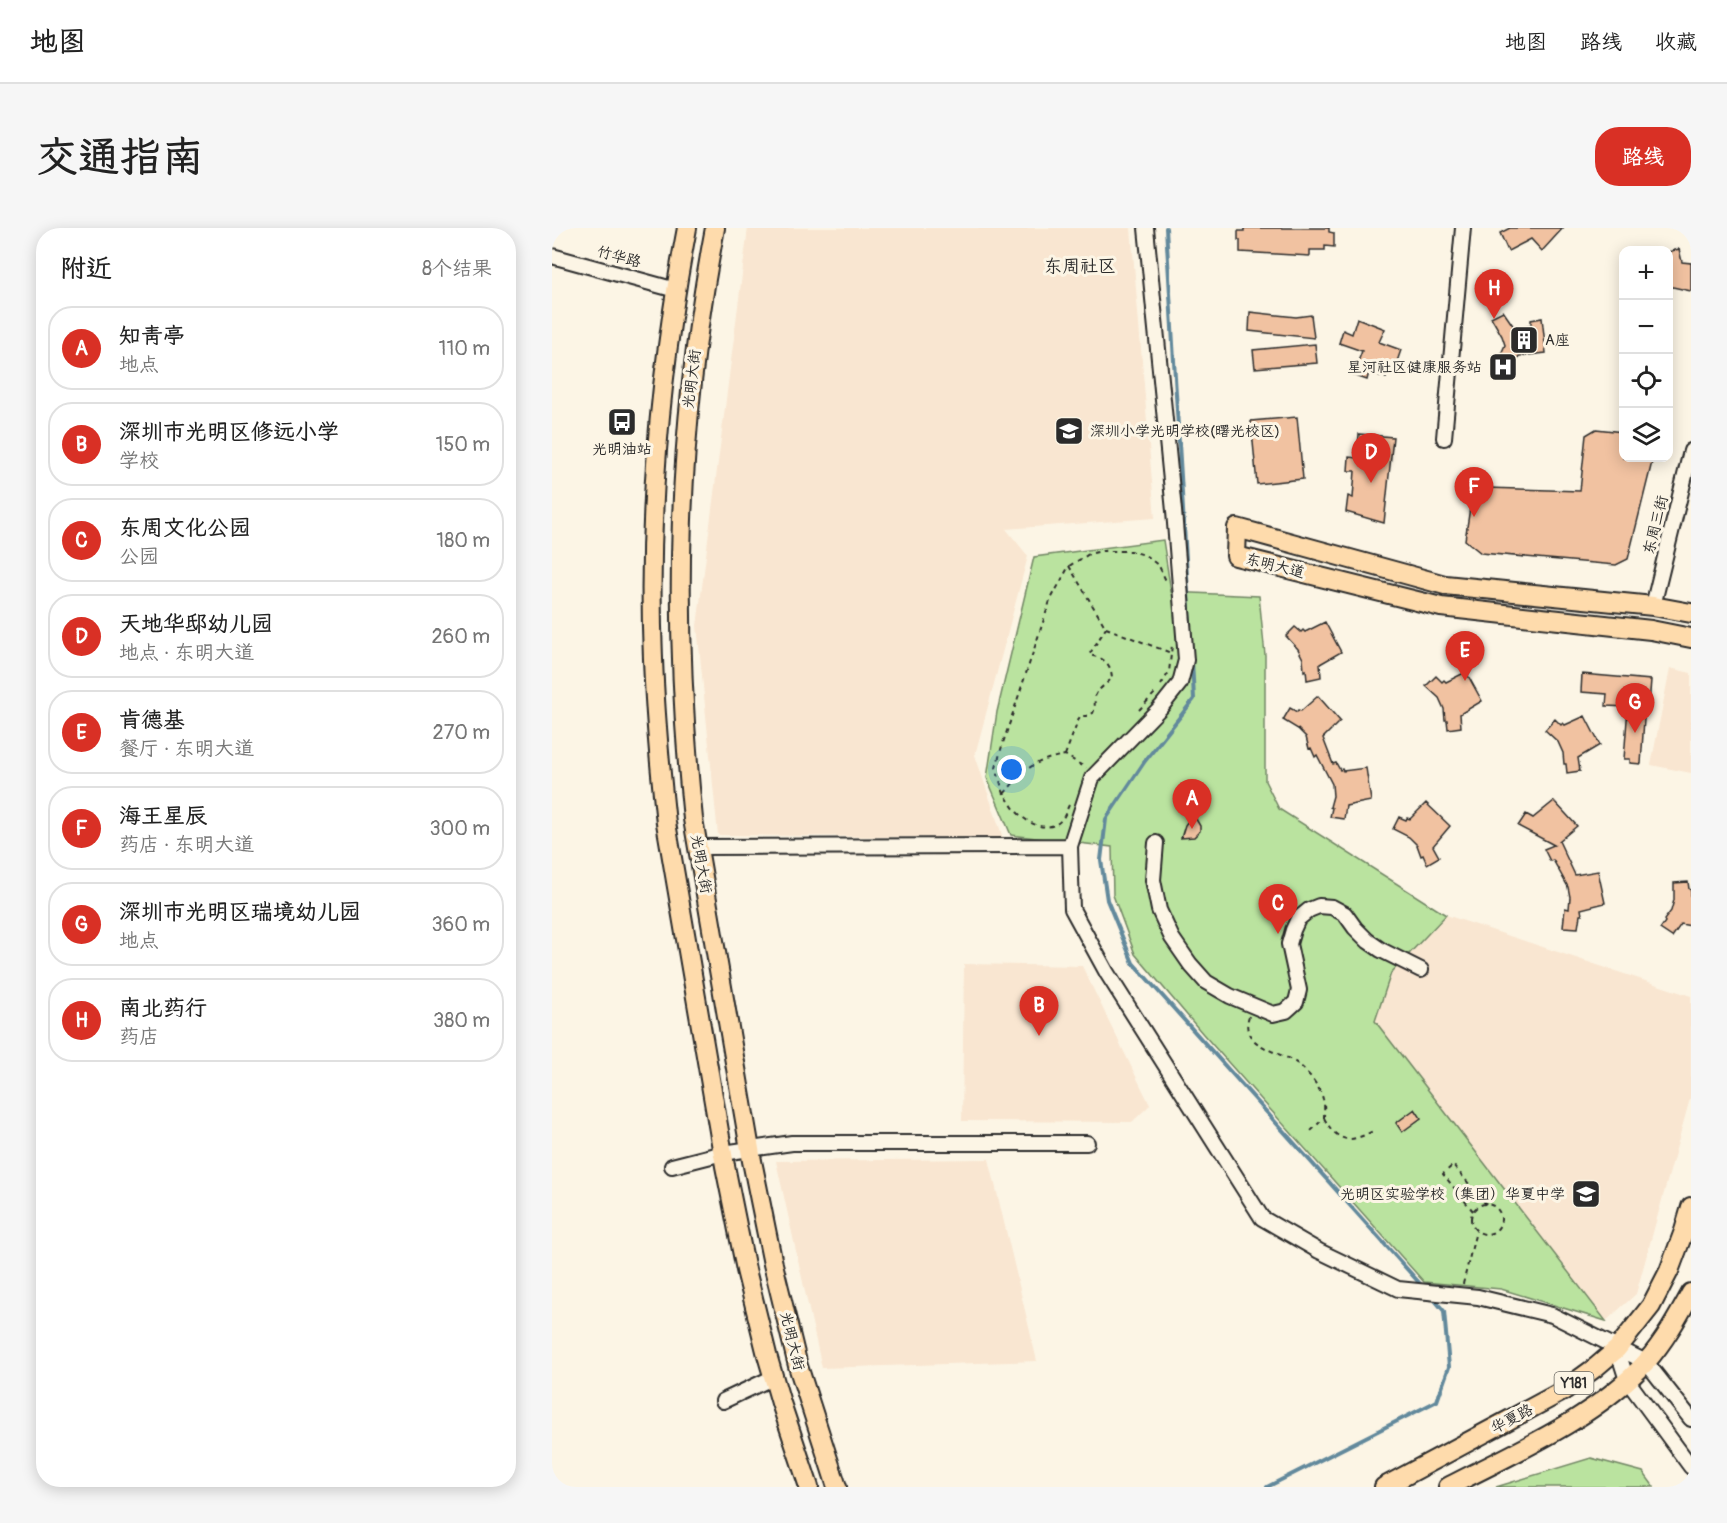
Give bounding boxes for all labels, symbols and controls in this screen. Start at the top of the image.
text: 地图 [30,25,86,60]
text: 地图 [1505,29,1547,56]
text: 路线 [1580,29,1622,56]
text: 收藏 [1655,29,1697,56]
button: 路线 [1595,127,1691,186]
text: 交通指南 [36,132,204,184]
street label: 竹华路 [595,242,643,272]
map controls [1619,246,1673,462]
button: + [1619,246,1673,300]
text: 附近 [60,253,112,285]
district label: 东周社区 [1044,255,1116,278]
text: 8个结果 [422,256,492,281]
pin: H [1474,270,1514,319]
button: − [1619,300,1673,354]
text: 知青亭 [119,322,185,350]
building icon: A座 [1508,324,1540,356]
place label: A座 [1545,331,1570,350]
text: A [75,336,88,361]
text: 110 m [439,336,490,361]
street label: 光明大街 [679,348,705,410]
hospital icon: 星河社区健康服务站 [1487,351,1519,383]
text: 地点 [119,352,159,377]
button: locate [1619,354,1673,408]
place label: 星河社区健康服务站 [1347,358,1482,377]
bus stop icon: 光明油站 [606,406,638,438]
button: layers [1619,408,1673,462]
school or university icon: 深圳小学光明学校(曙光校区) [1053,415,1085,447]
text: 深圳市光明区修远小学 [119,418,339,446]
place label: 深圳小学光明学校(曙光校区) [1090,422,1280,441]
text: B [76,432,87,457]
text: 150 m [436,432,490,457]
pin: D [1352,434,1390,483]
place label: 光明油站 [592,440,652,459]
text: 学校 [119,448,159,473]
pin: F [1454,468,1494,517]
street label: 东周三街 [1640,494,1672,556]
text: 东周文化公园 [119,514,251,542]
text: C [75,528,88,553]
text: 180 m [436,528,490,553]
text: 公园 [119,544,159,569]
street label: 东明大道 [1244,550,1306,582]
text: 天地华邸幼儿园 [119,610,273,638]
text: D [75,624,88,649]
text: 260 m [431,624,490,649]
pin: E [1446,632,1484,681]
text: 地点 · 东明大道 [119,640,254,665]
pin: G [1616,684,1654,733]
text: 肯德基 [119,706,185,734]
text: E [76,720,87,745]
text: 270 m [432,720,490,745]
text: 餐厅 · 东明大道 [119,736,254,761]
your location [997,755,1026,784]
pin: A [1172,780,1212,829]
text: 海王星辰 [119,802,207,830]
text: F [75,816,88,841]
text: 300 m [429,816,490,841]
text: 药店 · 东明大道 [119,832,254,857]
street label: 光明大街 [686,833,716,895]
pin: C [1258,884,1298,934]
text: 深圳市光明区瑞境幼儿园 [119,898,361,926]
text: G [75,912,88,937]
text: 360 m [431,912,490,937]
text: 地点 [119,928,159,953]
pin: B [1020,986,1058,1036]
text: 南北药行 [119,994,207,1022]
text: H [75,1008,88,1033]
text: 380 m [433,1008,490,1033]
text: 药店 [119,1024,159,1049]
school or university icon: 光明区实验学校（集团）华夏中学 [1570,1178,1602,1210]
place label: 光明区实验学校（集团）华夏中学 [1340,1185,1565,1204]
street label: 光明大街 [776,1310,808,1372]
road number: Y181 [1554,1372,1594,1394]
street label: 华夏路 [1488,1400,1536,1438]

